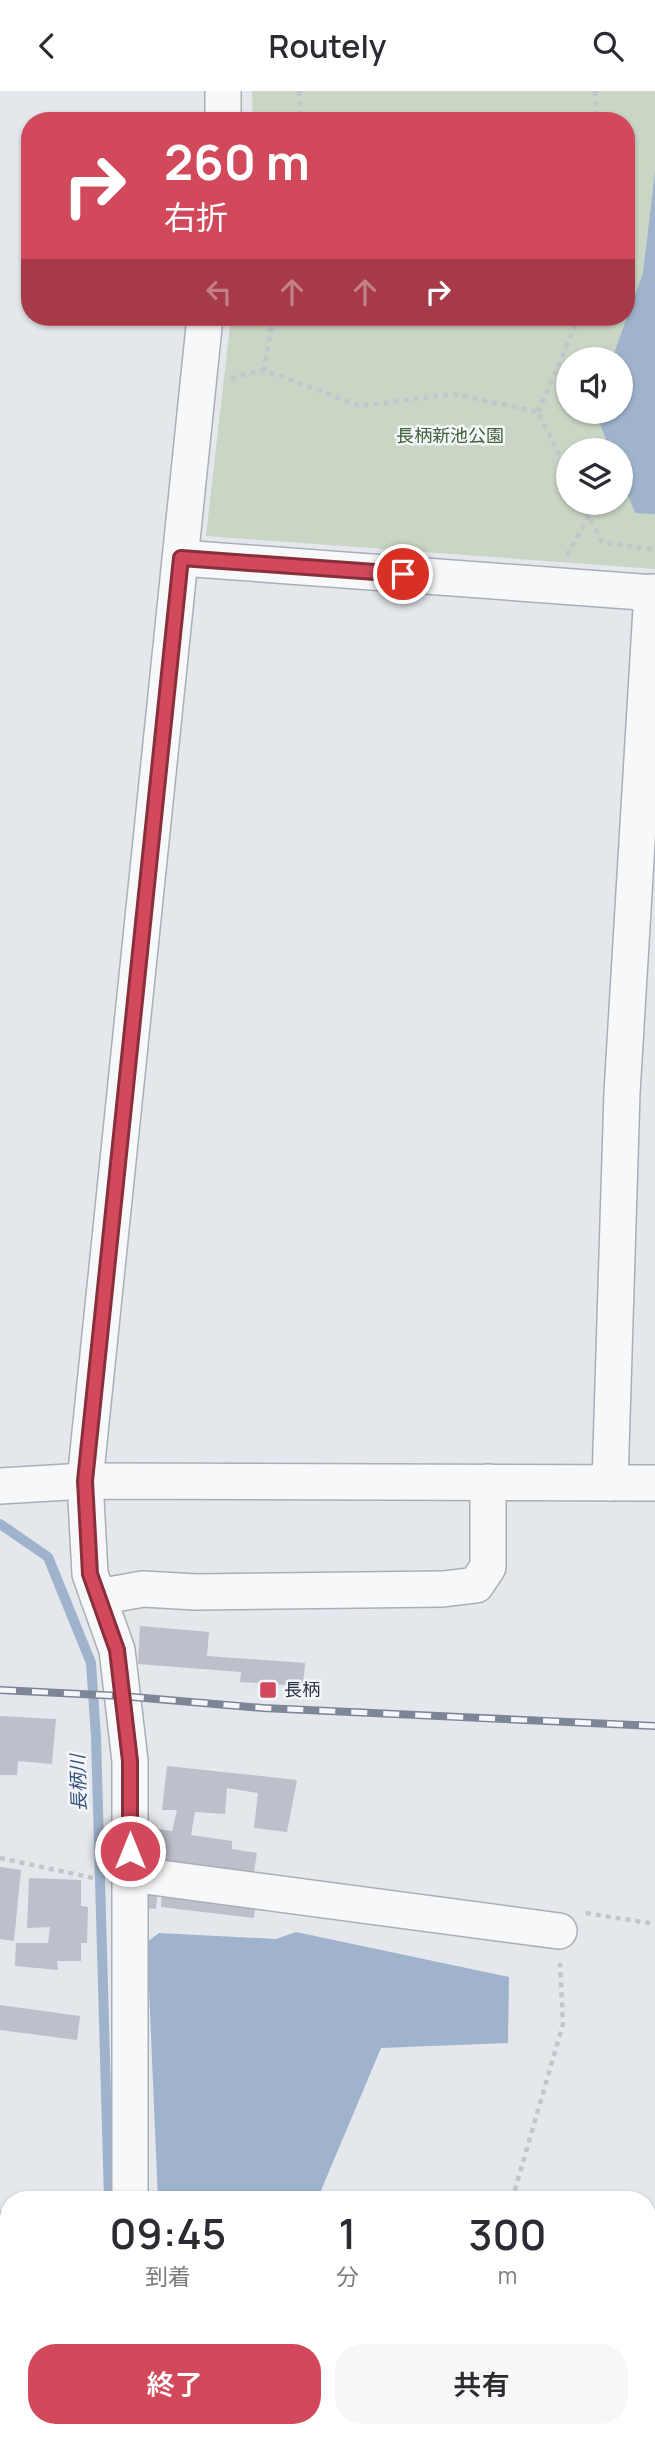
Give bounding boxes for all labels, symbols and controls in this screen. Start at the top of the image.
text: Routely [269,24,386,68]
icon: back [28,27,66,65]
icon: search [589,27,627,65]
text: 260 m [164,128,310,195]
icon: right [49,140,140,231]
text: 右折 [164,195,228,239]
icon: left [200,273,238,311]
icon: ahead [273,273,311,311]
icon: ahead [346,273,384,311]
icon: right [419,273,457,311]
map controls [556,347,633,515]
button: sound [556,347,633,424]
park label: 長柄新池公園 [396,423,504,447]
button: layers [556,438,633,515]
pin [373,544,433,604]
icon: arrive [384,555,422,593]
place label: 長柄 [284,1677,320,1701]
marker: 長柄 [258,1680,278,1700]
water label: 長柄川 [64,1752,92,1812]
position arrow [93,1814,167,1888]
text: 09:45 [110,2204,226,2262]
text: 1 [338,2204,356,2262]
text: 300 [468,2205,546,2263]
text: m [498,2259,517,2291]
text: 到着 [145,2260,191,2292]
text: 分 [336,2260,359,2292]
button: 終了 [28,2344,321,2424]
button: 共有 [335,2344,628,2424]

